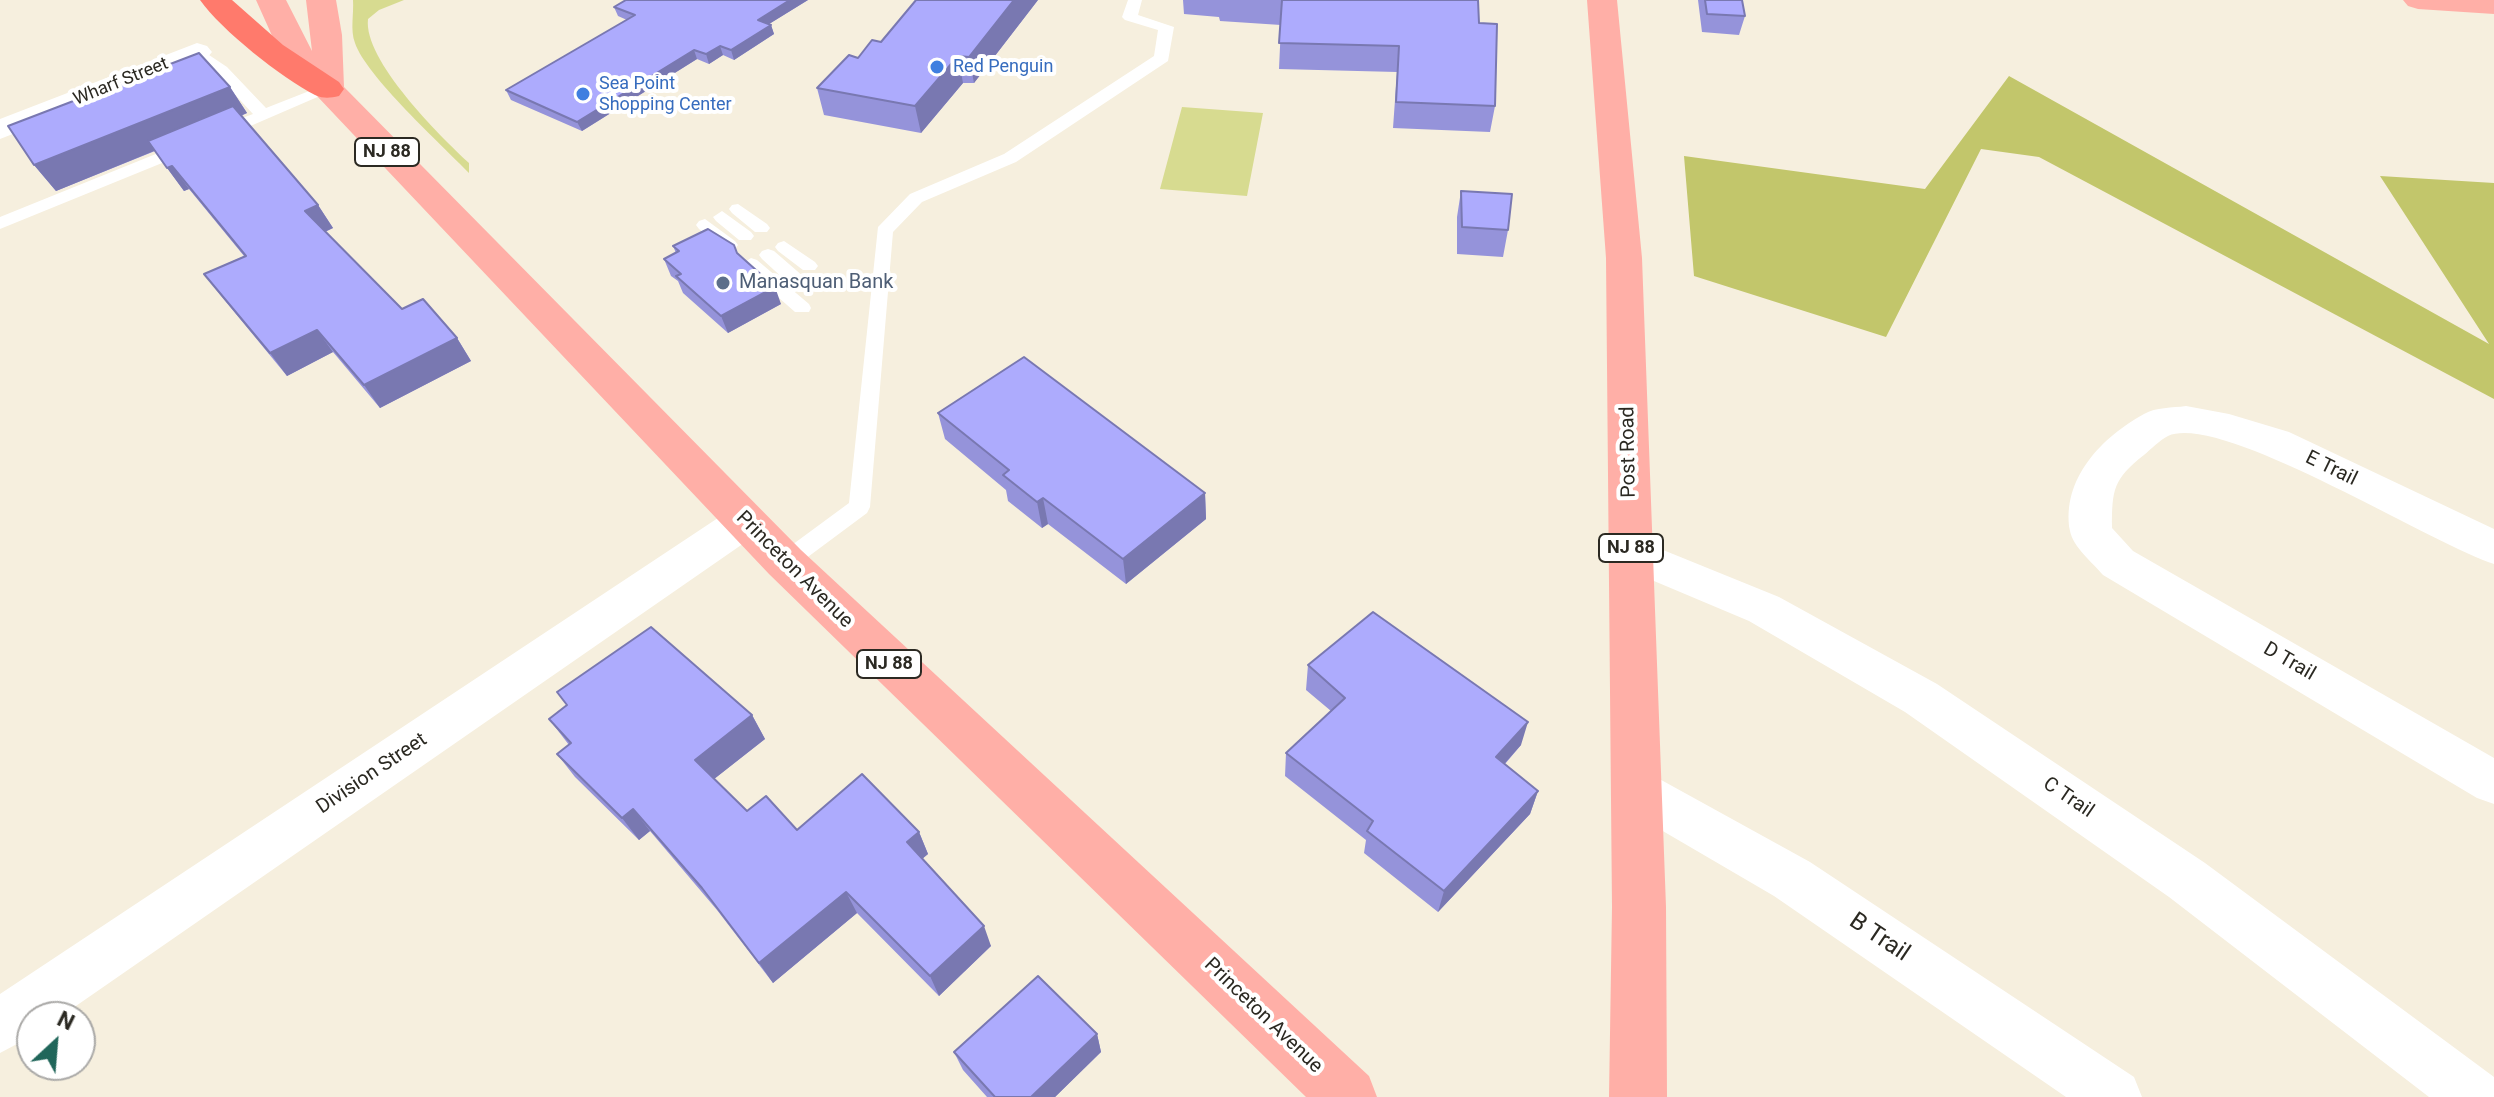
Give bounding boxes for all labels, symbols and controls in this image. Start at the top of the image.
street label: Wharf Street [71,53,171,111]
place label: Red Penguin [953,56,1053,78]
marker: Red Penguin [928,58,946,76]
place label: Sea Point Shopping Center [599,73,732,116]
marker: Sea Point Shopping Center [574,85,592,103]
road number: NJ 88 [355,138,419,166]
place label: Manasquan Bank [739,271,893,295]
marker: Manasquan Bank [714,274,732,292]
street label: Post Road [1616,406,1642,498]
street label: E Trail [2301,446,2361,492]
street label: Princeton Avenue [731,507,857,633]
road number: NJ 88 [1599,534,1663,562]
street label: D Trail [2259,638,2319,686]
road number: NJ 88 [857,650,921,678]
street label: Division Street [312,728,432,820]
street label: C Trail [2038,772,2098,824]
street label: B Trail [1843,907,1915,969]
street label: Princeton Avenue [1199,953,1327,1079]
north arrow [16,1001,96,1081]
text: N [53,1006,78,1035]

